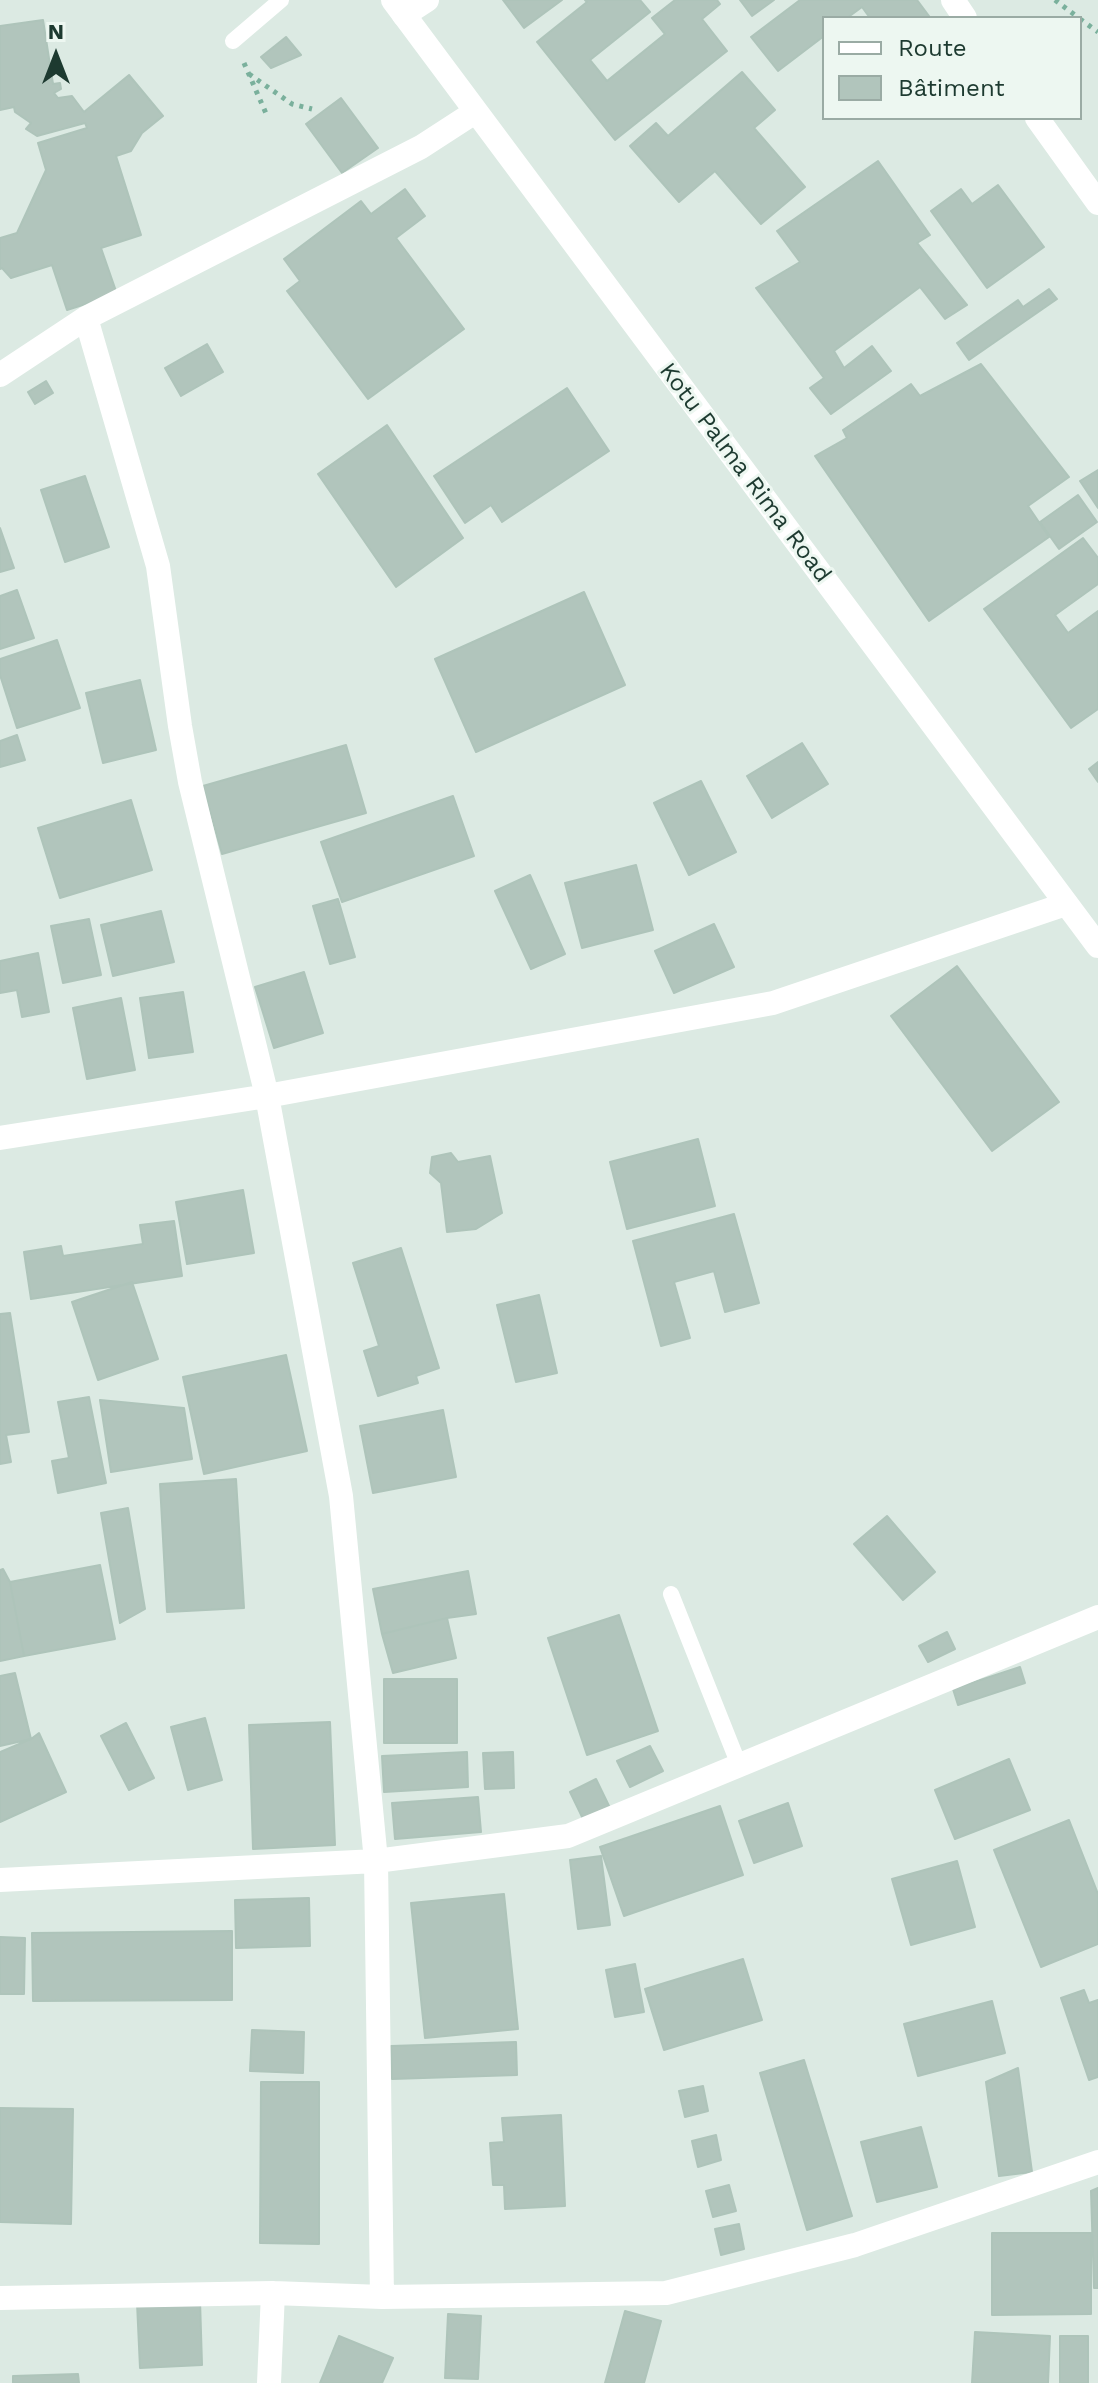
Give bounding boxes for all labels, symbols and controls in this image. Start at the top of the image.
north arrow [16,16,96,96]
legend [822,16,1082,120]
text: N [48,19,64,44]
text: Route [898,34,967,62]
text: Bâtiment [898,74,1005,102]
street label: Kotu Palma Rima Road [653,357,837,589]

